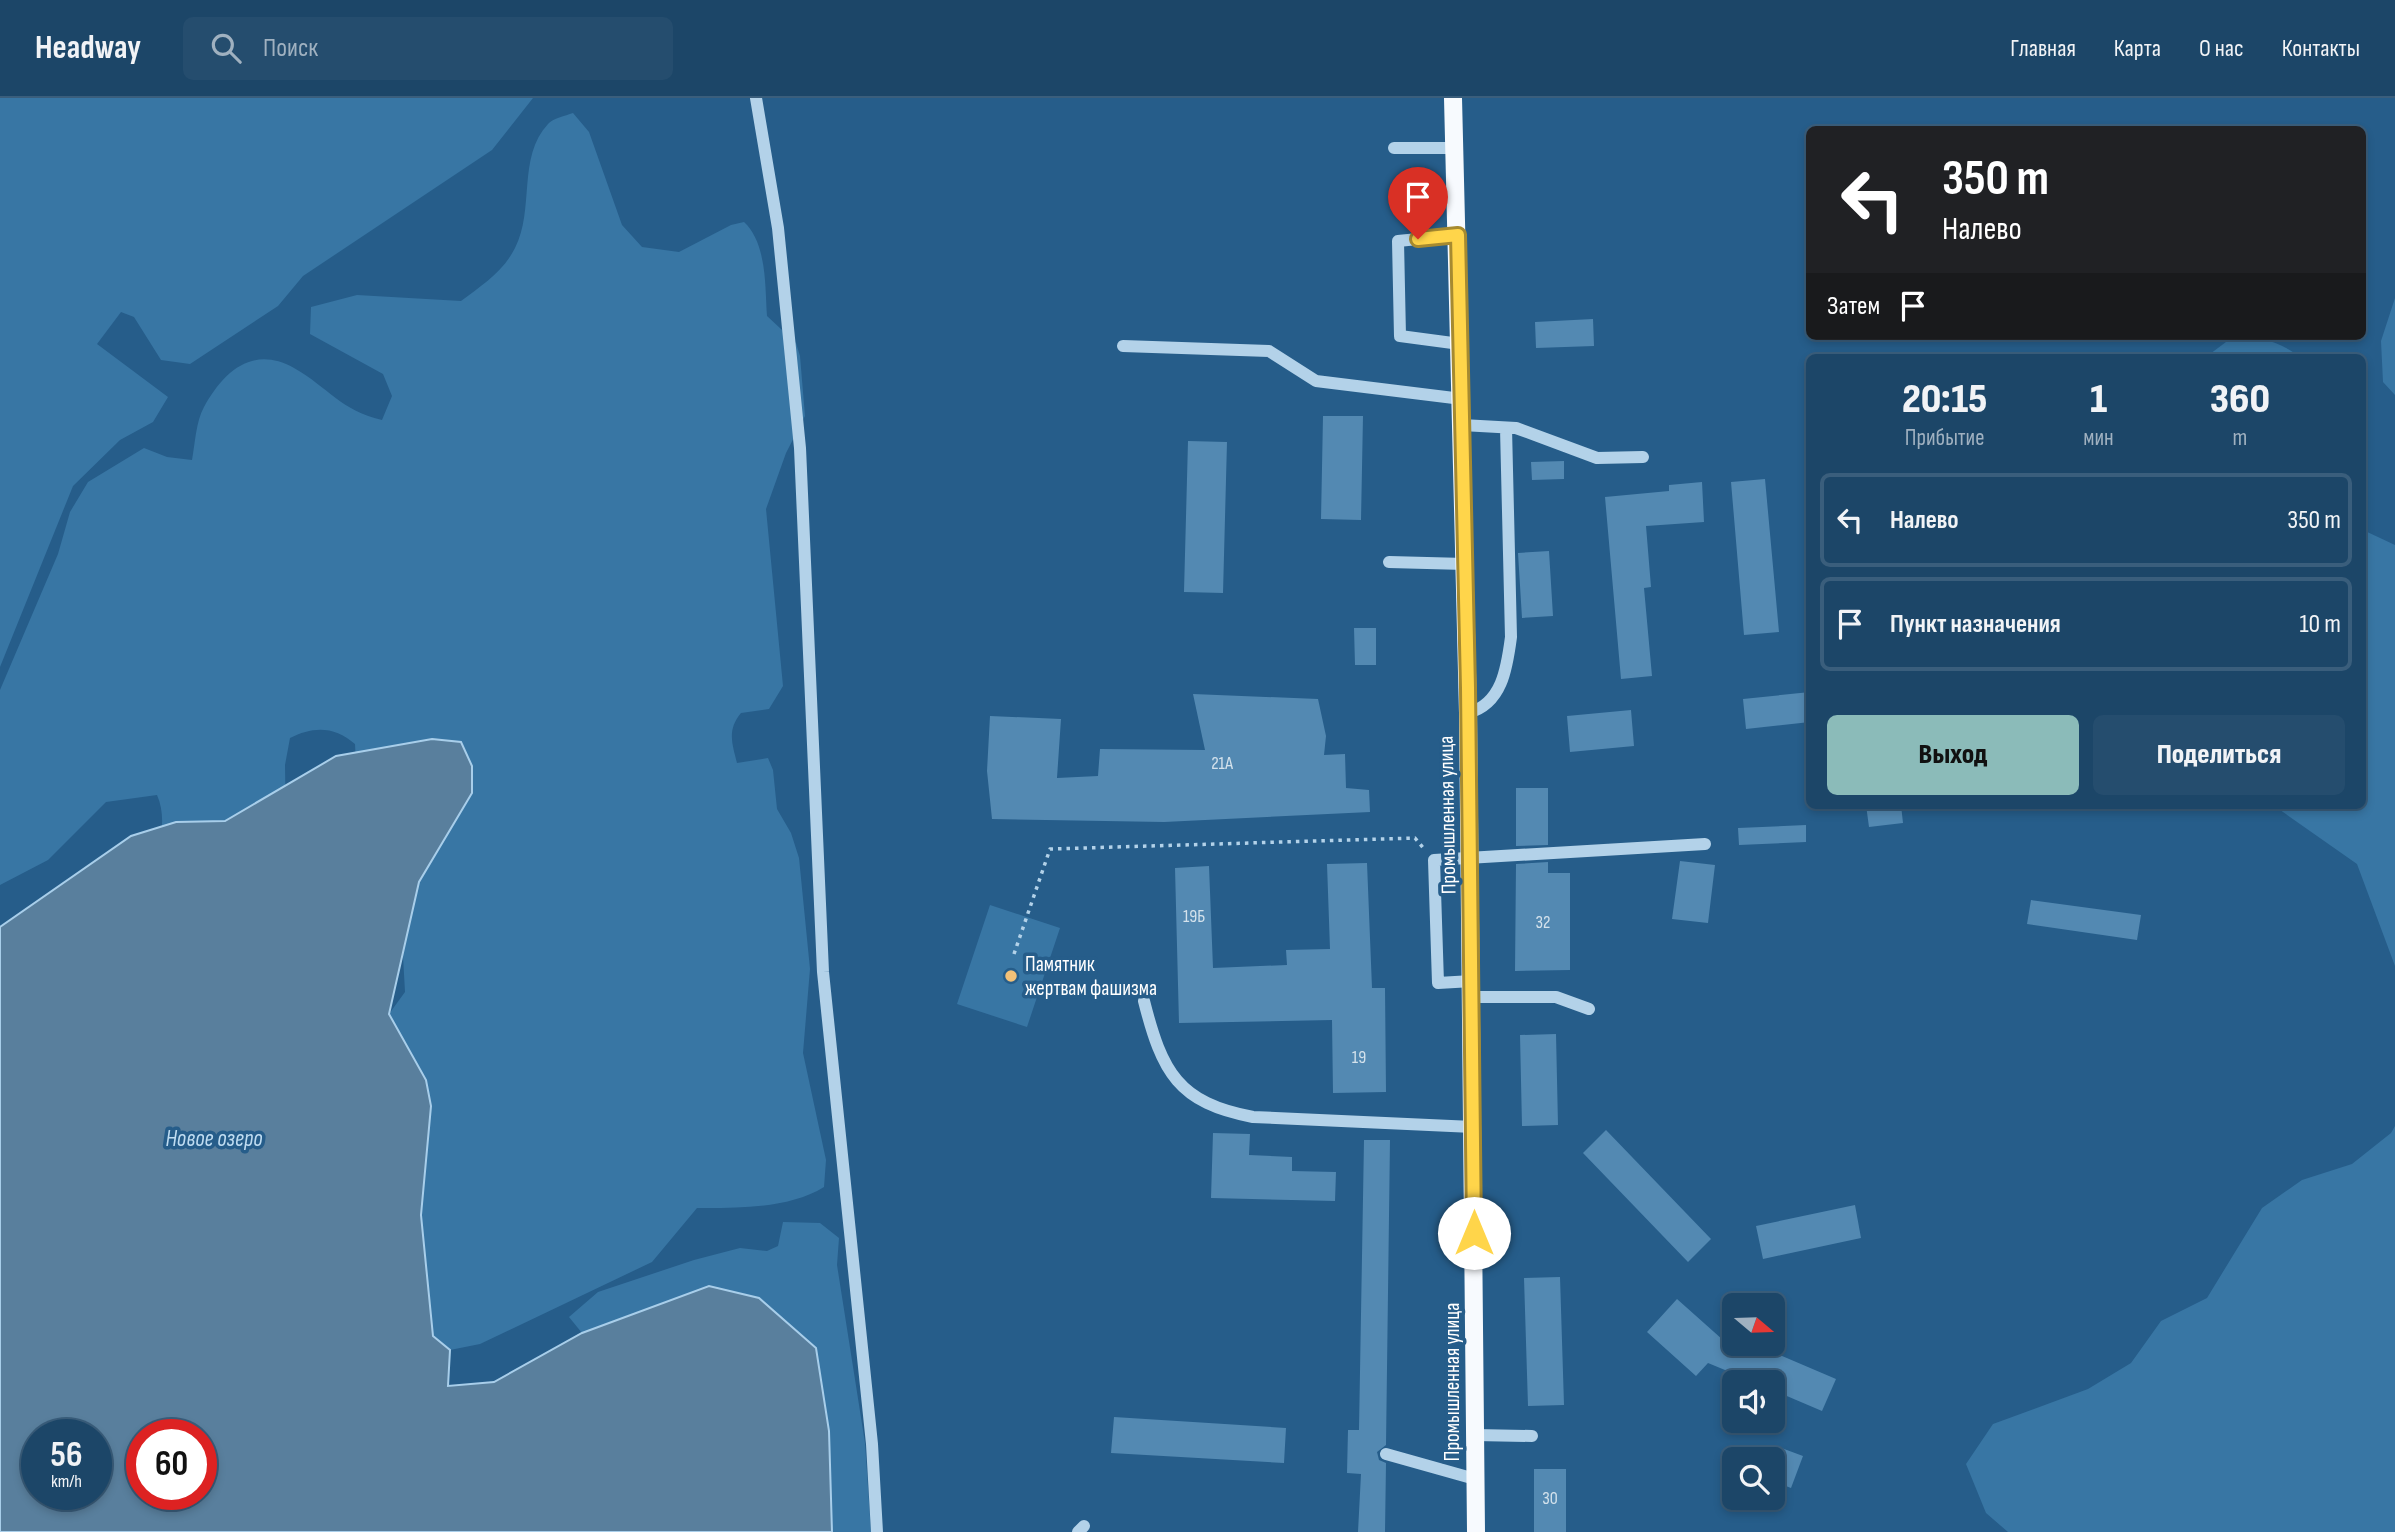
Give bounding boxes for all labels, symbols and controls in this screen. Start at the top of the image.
search box [183,17,673,80]
text: Headway [35,28,141,68]
icon: search [207,29,245,67]
text: Поиск [263,33,318,64]
text: Главная [2010,34,2076,63]
text: Карта [2114,34,2161,63]
text: О нас [2199,34,2244,63]
text: Контакты [2282,34,2360,63]
text: 350 m [1942,150,2049,209]
icon: left [1827,154,1918,245]
pin [1388,167,1448,239]
icon: arrive [1399,178,1437,216]
text: Налево [1942,210,2022,249]
icon: arrive [1894,287,1932,325]
text: Затем [1827,291,1880,322]
text: 20:15 [1902,374,1987,425]
text: 1 [2090,374,2107,425]
text: 360 [2210,374,2270,425]
text: Прибытие [1905,424,1984,452]
text: мин [2083,424,2114,452]
text: m [2232,424,2247,452]
icon: left [1831,501,1869,539]
text: Налево [1890,505,1959,536]
text: 350 m [2287,505,2341,536]
icon: arrive [1831,605,1869,643]
text: Пункт назначения [1890,609,2061,640]
text: 10 m [2299,609,2341,640]
button: Выход [1827,715,2079,795]
button: Поделиться [2093,715,2345,795]
street label: Промышленная улица [1434,736,1461,894]
house number: 21А [1211,753,1233,774]
house number: 19Б [1183,906,1205,927]
house number: 32 [1536,912,1550,933]
place label: Памятник жертвам фашизма [1025,952,1157,1001]
marker: Памятник жертвам фашизма [1003,968,1019,984]
house number: 19 [1352,1047,1366,1068]
water label: Новое озеро [165,1125,263,1153]
position arrow [1437,1196,1511,1270]
north arrow [1722,1293,1785,1356]
map controls [1722,1293,1785,1510]
street label: Промышленная улица [1440,1303,1465,1461]
button: sound [1722,1370,1785,1433]
speed limit sign: 60 [126,1419,217,1510]
text: 56 [51,1434,82,1477]
button: search [1722,1447,1785,1510]
text: km/h [51,1471,82,1492]
house number: 30 [1542,1488,1558,1509]

